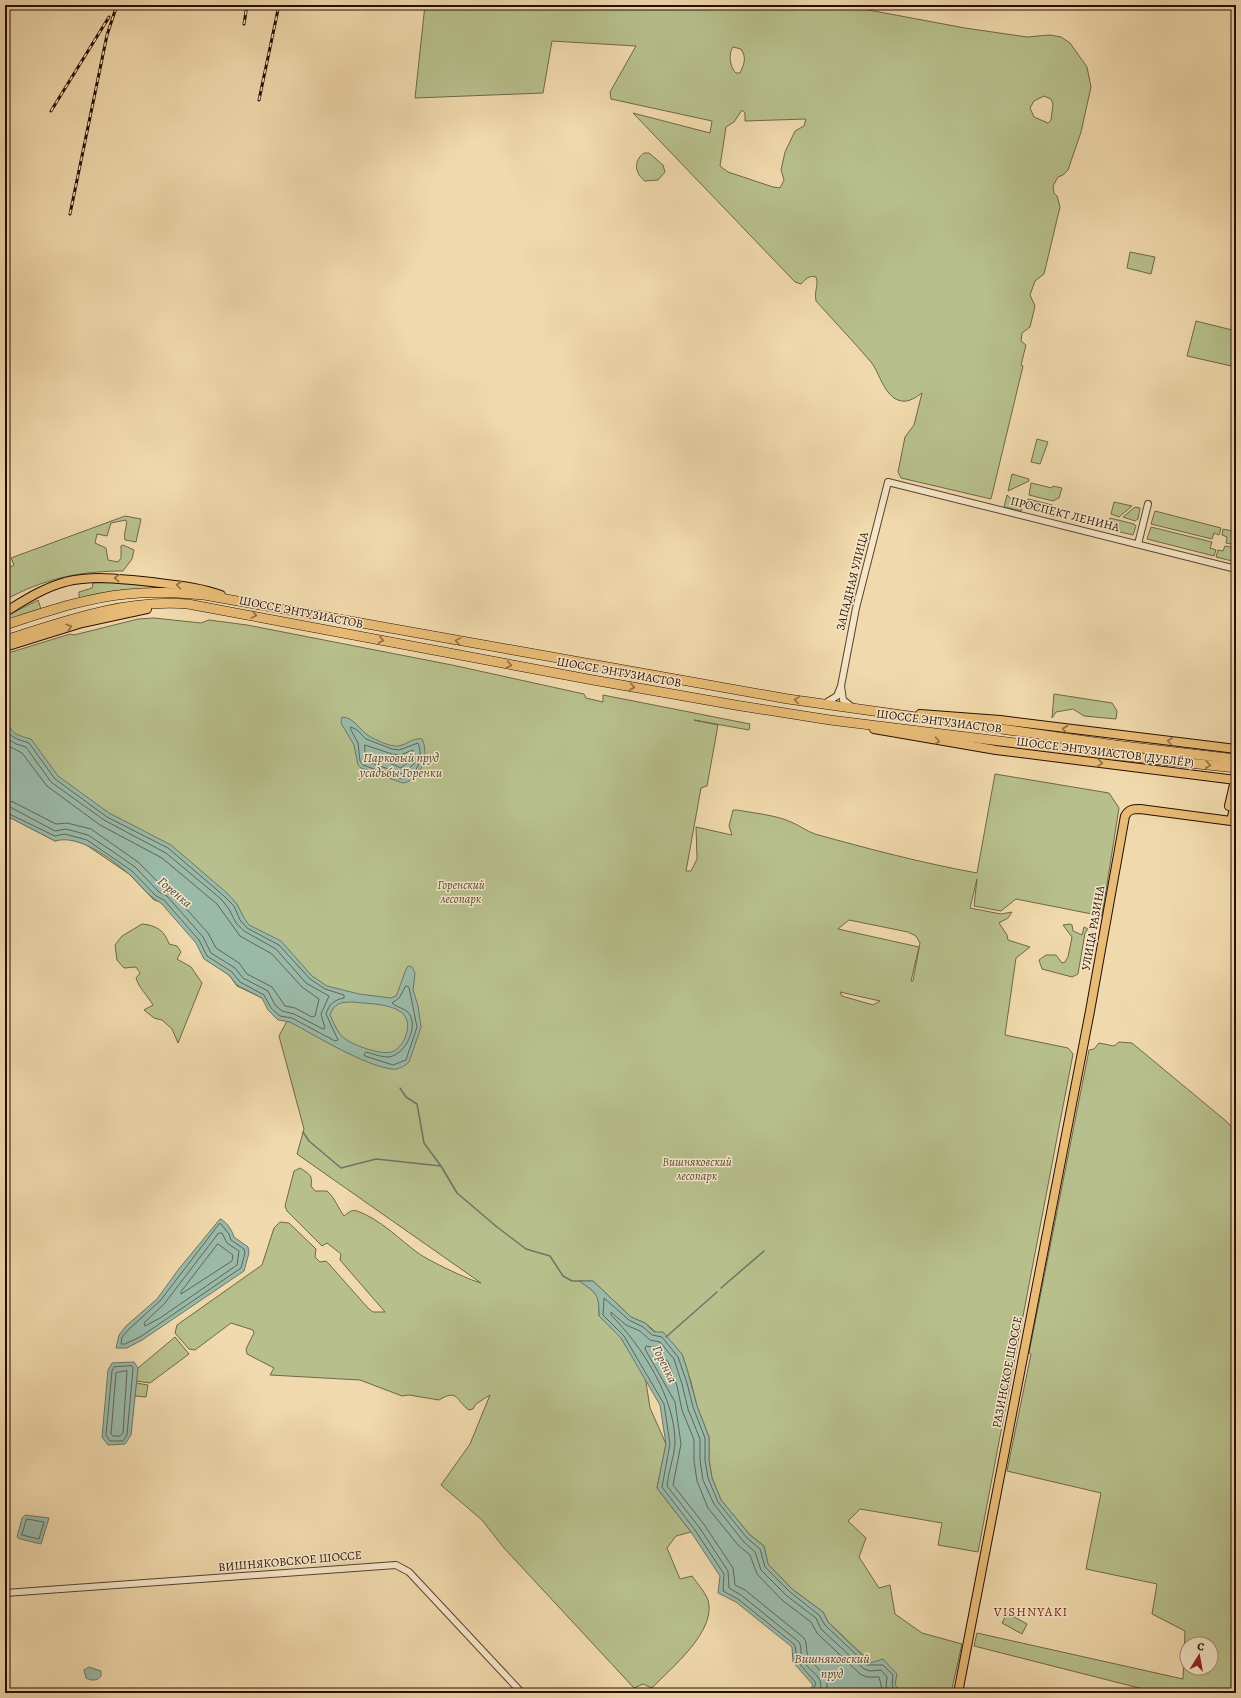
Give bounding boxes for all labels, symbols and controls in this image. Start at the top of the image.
street label: ПРОСПЕКТ ЛЕНИНА [1009,493,1122,536]
street label: ЗАПАДНАЯ УЛИЦА [832,529,872,632]
one-way arrow [114,574,120,583]
one-way arrow [176,581,182,590]
street label: ШОССЕ ЭНТУЗИАСТОВ [237,592,365,632]
one-way arrow [250,611,257,619]
one-way arrow [65,623,72,632]
one-way arrow [378,635,384,644]
one-way arrow [454,637,461,646]
street label: ШОССЕ ЭНТУЗИАСТОВ [555,653,683,691]
one-way arrow [506,660,512,668]
one-way arrow [628,682,635,691]
one-way arrow [794,696,800,705]
street label: ШОССЕ ЭНТУЗИАСТОВ [875,705,1003,737]
one-way arrow [1062,724,1068,733]
street label: ШОССЕ ЭНТУЗИАСТОВ (ДУБЛЁР) [1015,733,1195,771]
one-way arrow [934,736,940,744]
one-way arrow [1166,737,1173,746]
water label: Парковый пруд усадьбы Горенки [358,749,443,781]
one-way arrow [1097,758,1103,767]
one-way arrow [1205,760,1211,769]
water label: Горенка [154,873,196,911]
park label: Горенский лесопарк [437,877,485,907]
street label: УЛИЦА РАЗИНА [1078,883,1109,972]
park label: Вишняковский лесопарк [662,1154,732,1184]
street label: РАЗИНСКОЕ ШОССЕ [988,1315,1026,1429]
water label: Горенка [649,1342,681,1386]
street label: ВИШНЯКОВСКОЕ ШОССЕ [218,1547,362,1575]
district label: VISHNYAKI [993,1603,1068,1620]
north arrow [1179,1636,1219,1676]
text: С [1196,1639,1206,1655]
water label: Вишняковский пруд [794,1650,870,1682]

